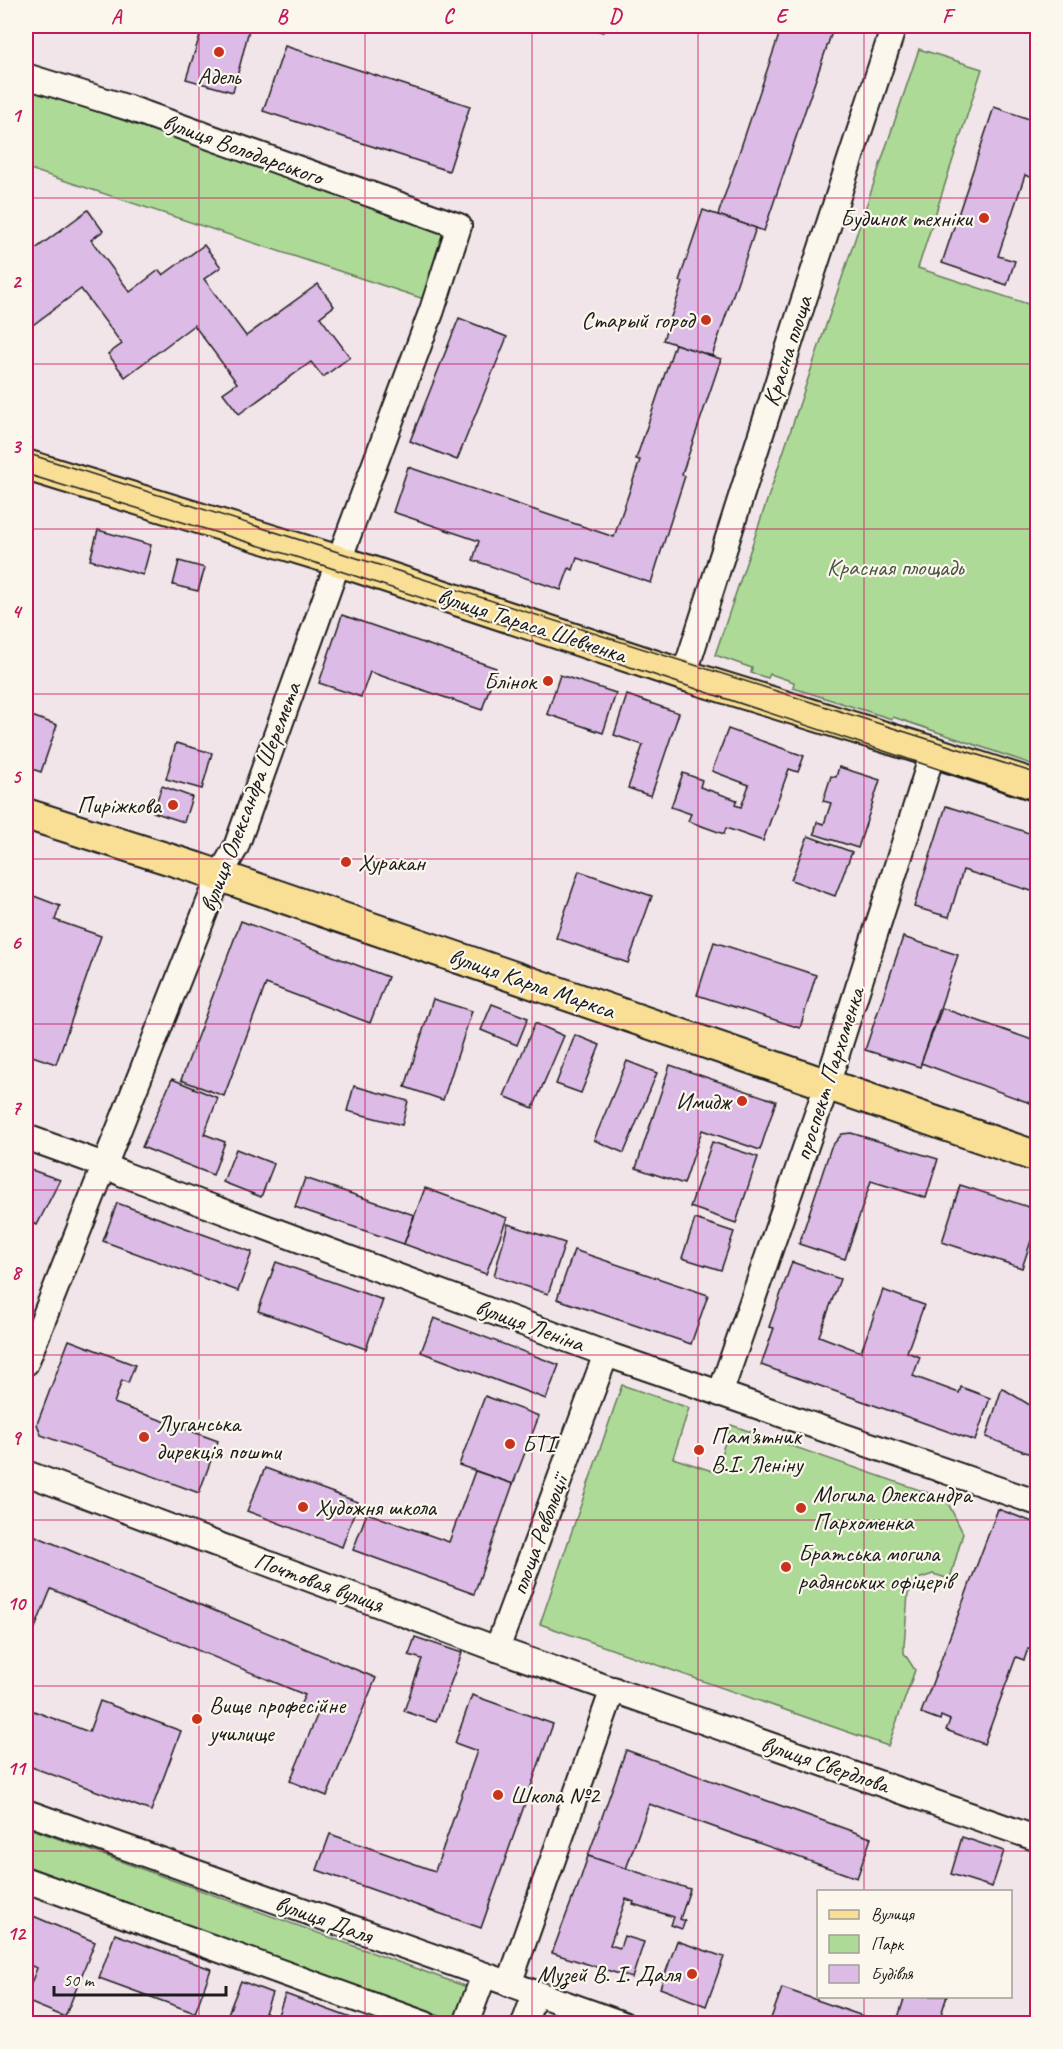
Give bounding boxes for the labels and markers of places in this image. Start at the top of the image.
marker: Адель [212,45,226,59]
place label: Адель [198,61,242,91]
place label: Будинок техніки [840,203,974,233]
marker: Будинок техніки [977,211,991,225]
place label: Старый город [581,305,697,335]
marker: Старый город [699,313,713,327]
place label: Блінок [484,666,538,696]
marker: Блінок [541,674,555,688]
place label: Пиріжкова [77,790,162,820]
marker: Пиріжкова [166,798,180,812]
place label: Хуракан [358,847,427,877]
marker: Хуракан [339,855,353,869]
place label: Имидж [676,1086,733,1116]
marker: Имидж [735,1094,749,1108]
place label: Луганська дирекція пошти [156,1408,283,1466]
place label: Пам’ятник В.І. Леніну [711,1421,804,1479]
place label: БТІ [522,1429,560,1459]
marker: Луганська дирекція пошти [137,1430,151,1444]
marker: БТІ [503,1437,517,1451]
marker: Пам’ятник В.І. Леніну [692,1443,706,1457]
place label: Могила Олександра Пархоменка [813,1479,973,1537]
place label: Художня школа [315,1492,437,1522]
marker: Художня школа [296,1500,310,1514]
marker: Могила Олександра Пархоменка [794,1501,808,1515]
place label: Братська могила радянських офіцерів [798,1538,959,1596]
marker: Братська могила радянських офіцерів [779,1560,793,1574]
place label: Вище професійне училище [207,1690,347,1748]
marker: Вище професійне училище [190,1712,204,1726]
place label: Школа №2 [510,1780,602,1810]
marker: Школа №2 [491,1788,505,1802]
place label: Музей В. І. Даля [537,1959,682,1990]
marker: Музей В. І. Даля [685,1967,699,1981]

